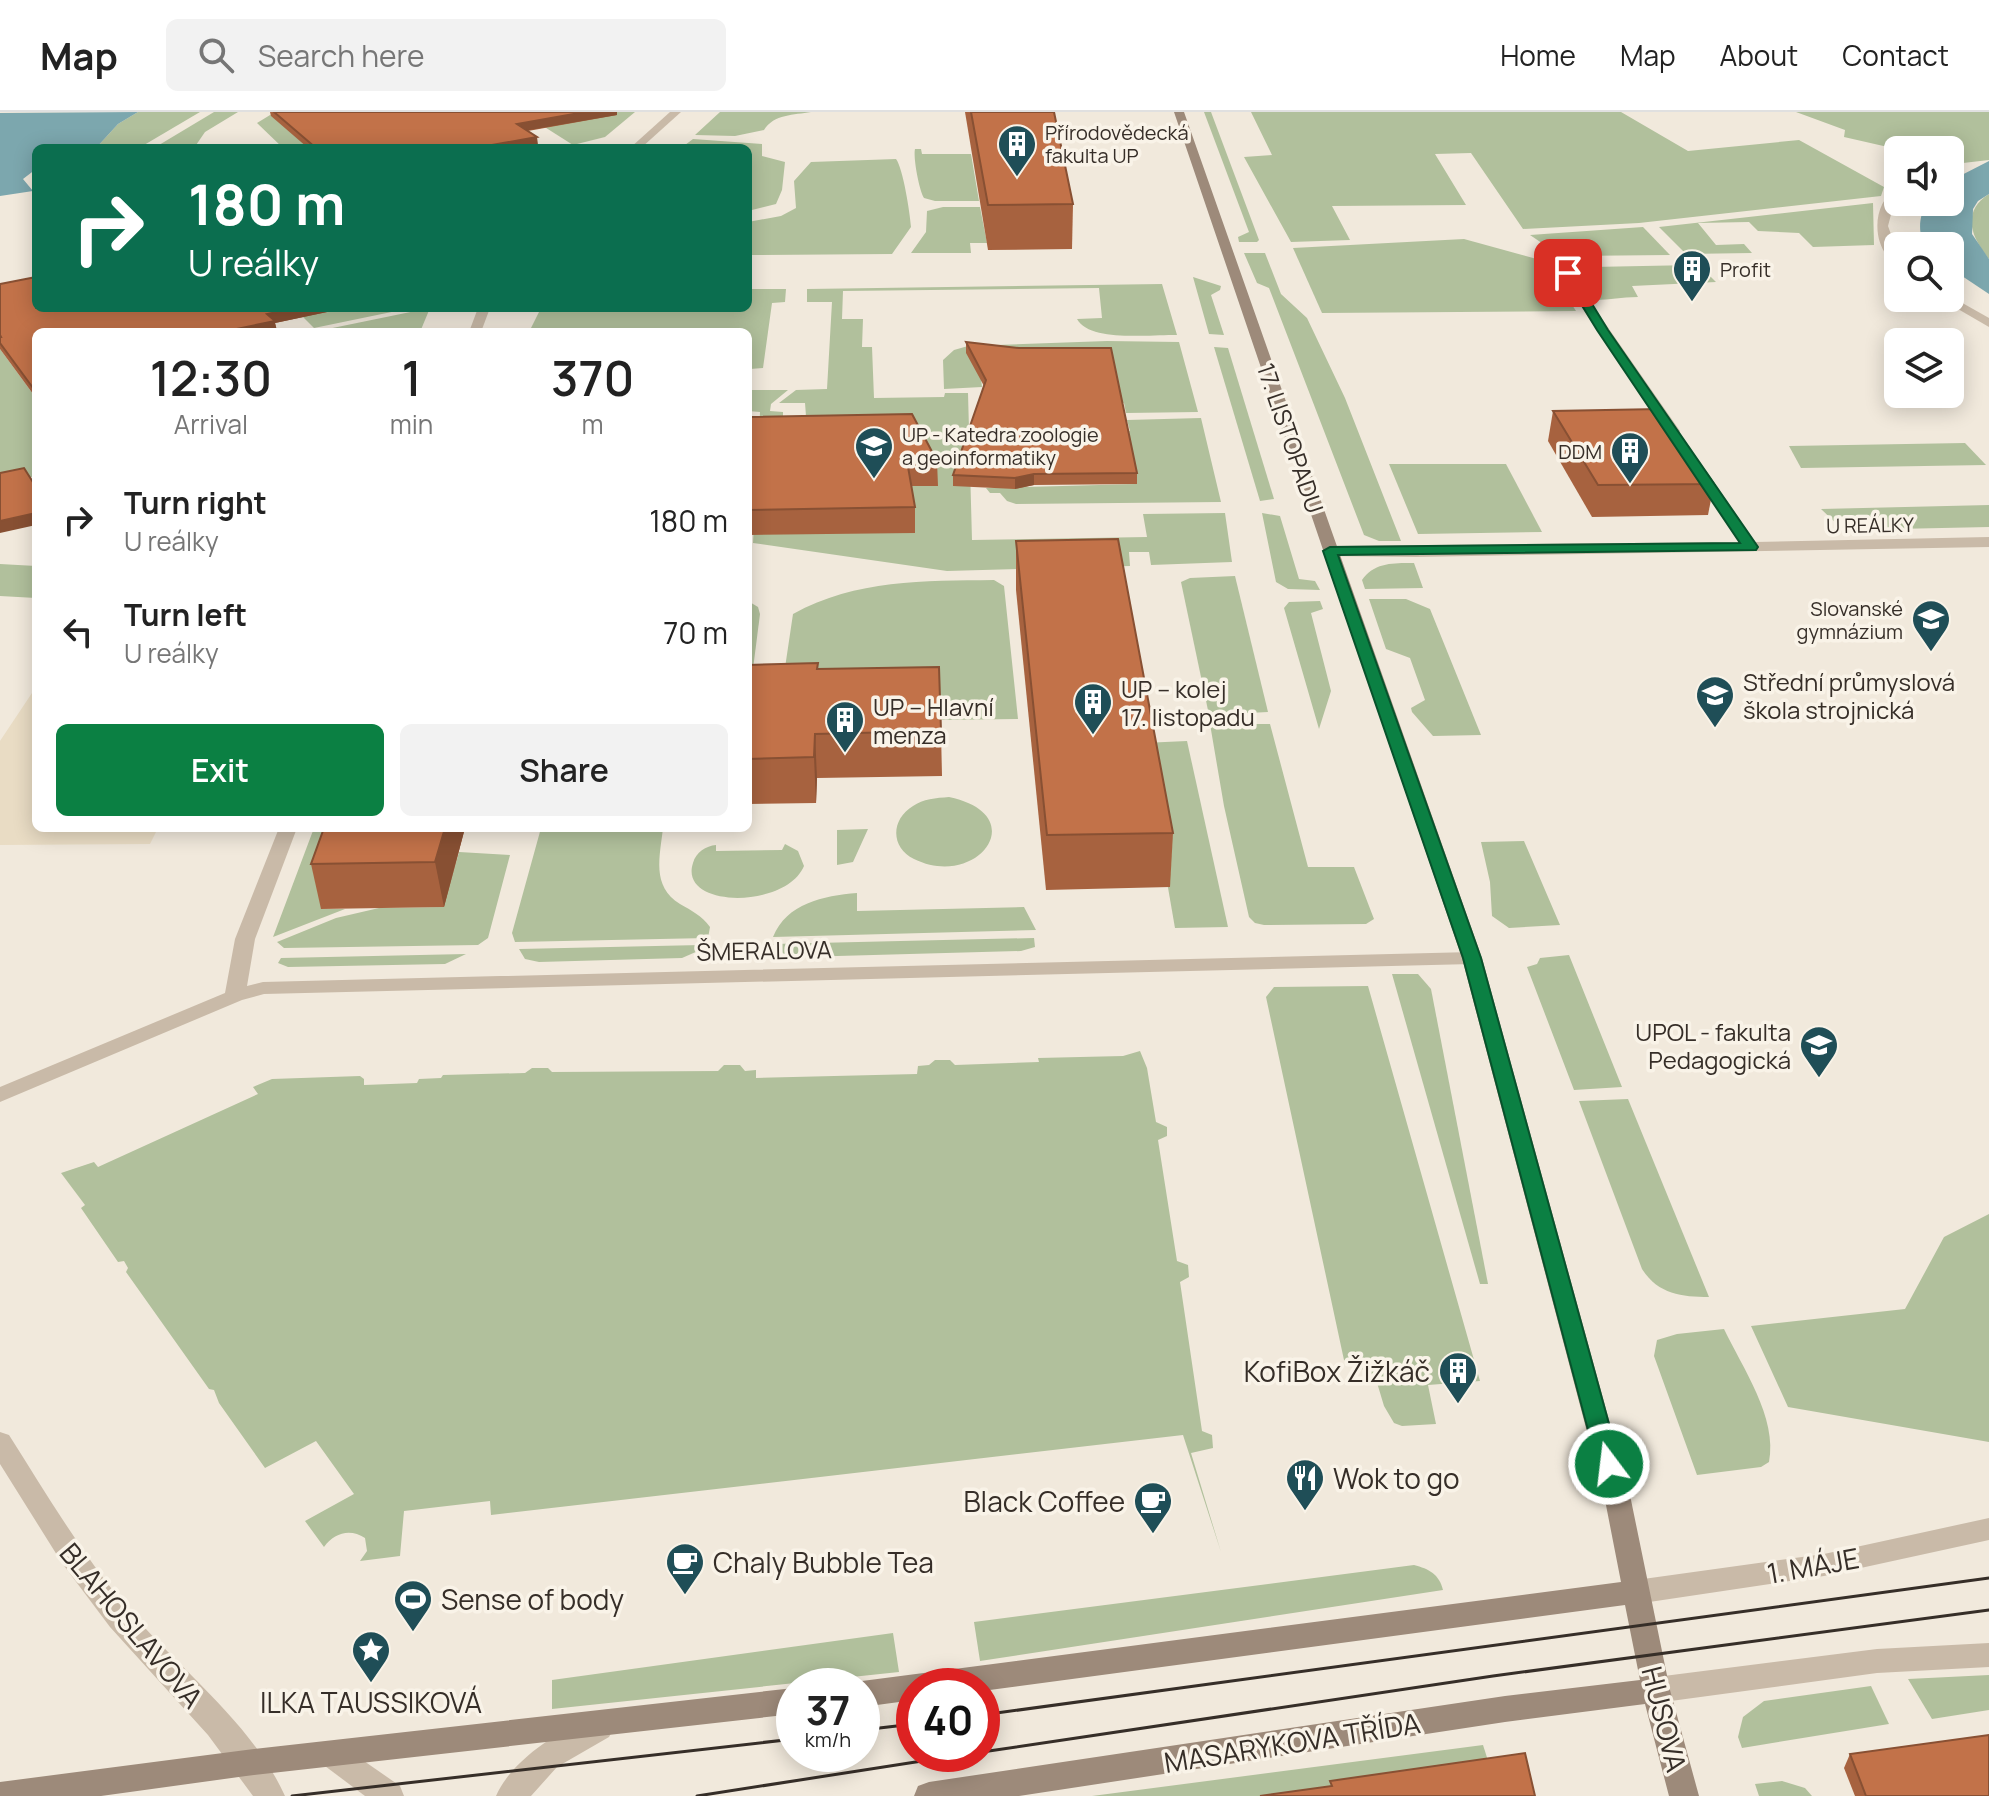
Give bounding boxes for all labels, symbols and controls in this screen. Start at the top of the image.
search box [166,19,726,91]
text: Map [40,29,118,81]
icon: search [194,33,238,77]
text: Search here [258,35,425,76]
text: Home [1500,36,1576,74]
text: Map [1620,36,1676,74]
text: About [1720,36,1798,74]
text: Contact [1842,36,1949,74]
place label: Přírodovědecká fakulta UP [1045,119,1189,169]
building icon: Přírodovědecká fakulta UP [996,123,1038,178]
map controls [1884,136,1964,408]
button: sound [1884,136,1964,216]
text: 180 m [188,165,345,242]
icon: right [56,176,160,280]
button: search [1884,232,1964,312]
text: U reálky [188,238,319,287]
pin [1534,239,1602,307]
building icon: Profit [1671,248,1713,303]
icon: arrive [1546,251,1590,295]
place label: Profit [1720,256,1771,283]
button: layers [1884,328,1964,408]
text: 12:30 [150,345,272,410]
text: 1 [401,345,422,410]
text: 370 [551,345,634,410]
street label: 17. LISTOPADU [1250,359,1332,517]
text: Arrival [174,406,248,442]
text: min [390,406,433,442]
text: m [582,406,604,442]
place label: UP - Katedra zoologie a geoinformatiky [902,421,1099,471]
school or university icon: UP - Katedra zoologie a geoinformatiky [853,425,895,480]
building icon: DDM [1609,430,1651,485]
place label: DDM [1558,438,1602,465]
text: Turn right [124,482,267,523]
icon: right [56,498,100,542]
text: 180 m [649,500,728,541]
street label: U REÁLKY [1826,511,1915,539]
text: U reálky [124,523,219,559]
text: Turn left [124,594,247,635]
place label: Slovanské gymnázium [1797,595,1903,645]
school or university icon: Slovanské gymnázium [1910,598,1952,653]
icon: left [56,610,100,654]
text: 70 m [663,612,728,653]
text: U reálky [124,635,219,671]
place label: Střední průmyslová škola strojnická [1743,665,1955,726]
place label: UP – kolej 17. listopadu [1121,672,1255,733]
school or university icon: Střední průmyslová škola strojnická [1694,674,1736,729]
building icon: UP – kolej 17. listopadu [1072,681,1114,736]
place label: UP – Hlavní menza [873,690,994,751]
building icon: UP – Hlavní menza [824,699,866,754]
button: Exit [56,724,384,816]
button: Share [400,724,728,816]
street label: ŠMERALOVA [696,932,832,968]
place label: UPOL - fakulta Pedagogická [1635,1015,1791,1076]
school or university icon: UPOL - fakulta Pedagogická [1798,1024,1840,1079]
building icon: KofiBox Žižkáč [1437,1350,1479,1405]
place label: KofiBox Žižkáč [1244,1352,1430,1390]
position arrow [1567,1422,1651,1506]
restaurant icon: Wok to go [1284,1457,1326,1512]
place label: Wok to go [1333,1459,1460,1497]
cafe icon: Black Coffee [1132,1480,1174,1535]
place label: Black Coffee [963,1482,1125,1520]
street label: BLAHOSLAVOVA [52,1535,212,1716]
street label: 1. MÁJE [1764,1538,1862,1592]
cafe icon: Chaly Bubble Tea [664,1541,706,1596]
place label: Chaly Bubble Tea [713,1543,934,1581]
sports icon: Sense of body [392,1578,434,1633]
place label: Sense of body [441,1580,624,1618]
place icon: ILKA TAUSSIKOVÁ [350,1629,392,1684]
street label: HUSOVA [1634,1662,1696,1776]
speed limit sign: 40 [896,1668,1000,1772]
text: 37 [806,1682,850,1737]
place label: ILKA TAUSSIKOVÁ [260,1683,482,1721]
street label: MASARYKOVA TŘÍDA [1161,1703,1423,1781]
text: km/h [805,1726,851,1753]

